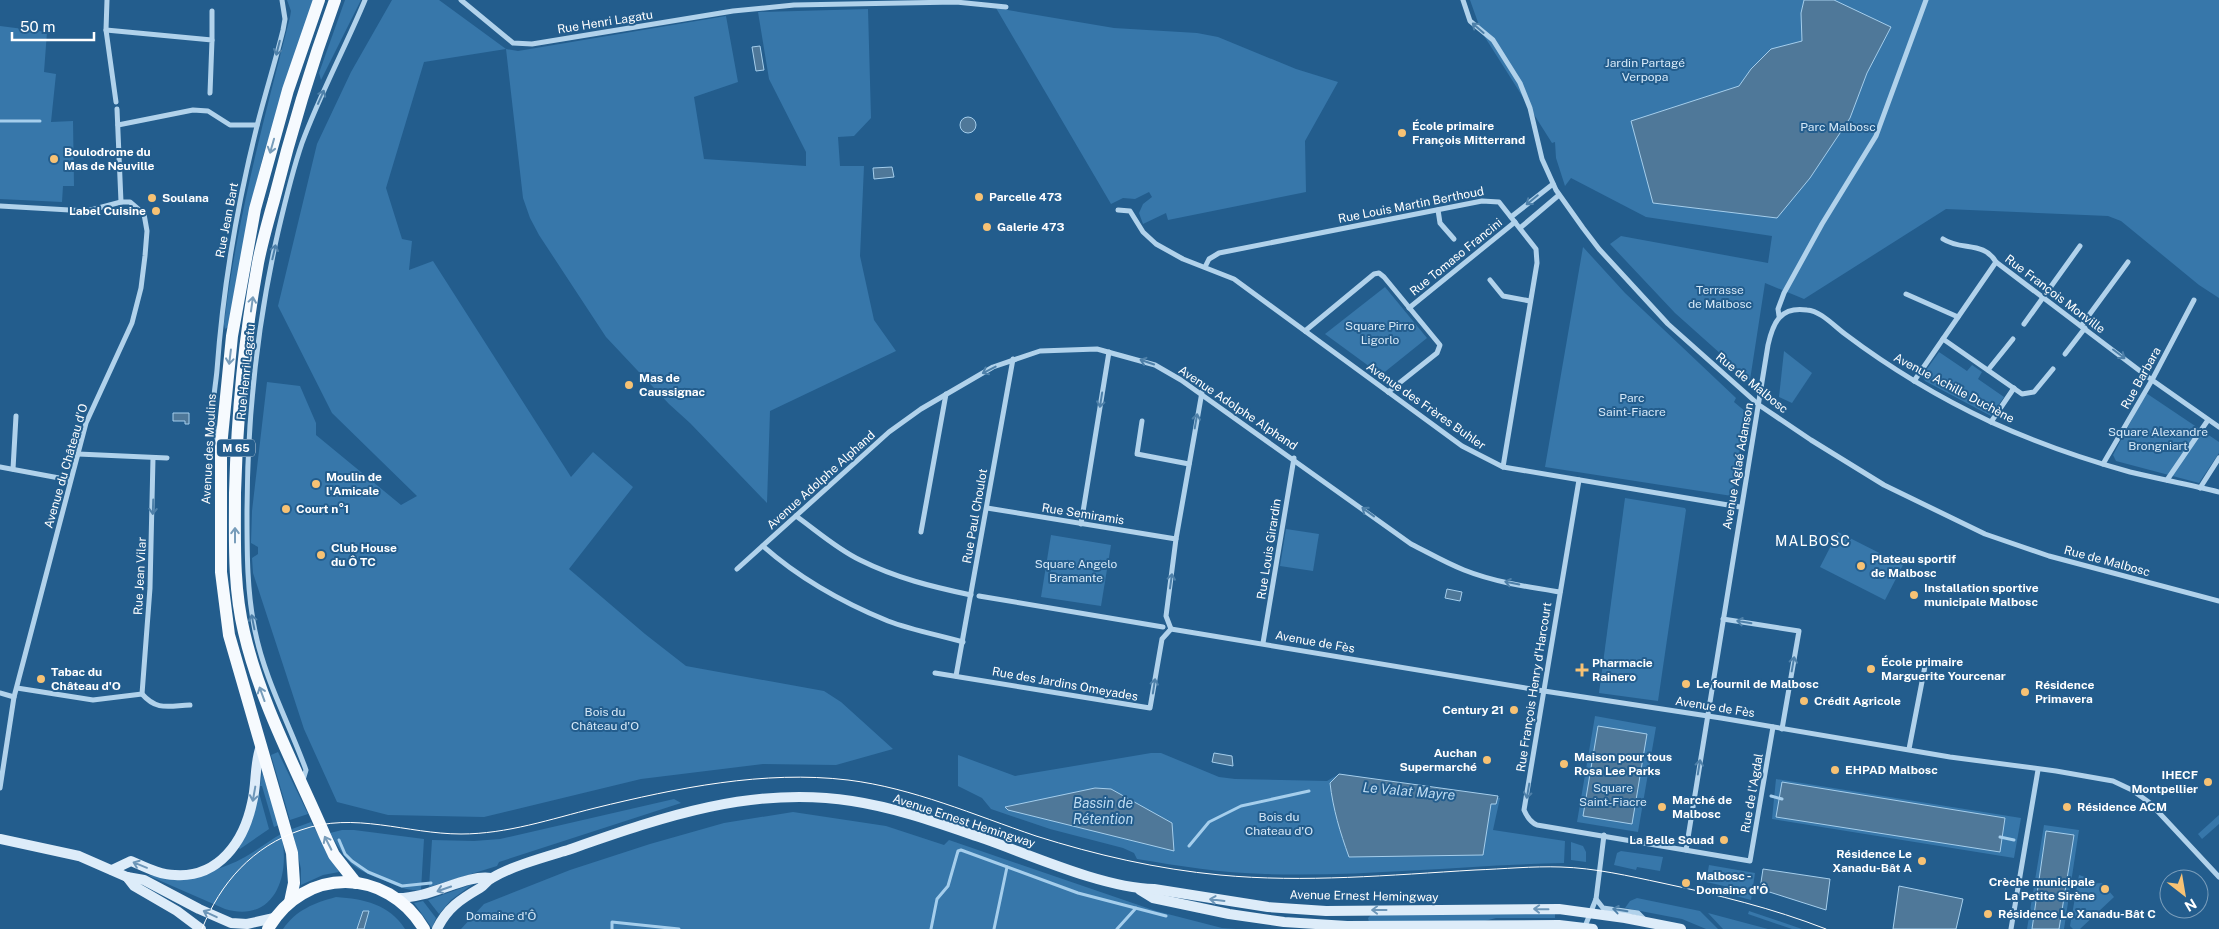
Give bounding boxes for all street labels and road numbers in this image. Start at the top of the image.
street label: Rue Henri Lagatu [556,8,654,36]
street label: Rue Jean Bart [213,181,241,259]
street label: Rue Louis Martin Berthoud [1337,184,1485,226]
street label: Rue Tomaso Francini [1407,215,1505,299]
street label: Rue François Monville [2002,252,2108,336]
street label: Rue Henri Lagatu [234,323,258,421]
street label: Rue Barbara [2118,345,2164,411]
street label: Rue de Malbosc [1713,350,1791,416]
street label: Avenue Achille Duchène [1891,350,2017,426]
street label: Avenue des Frères Buhler [1364,359,1489,453]
street label: Avenue Adolphe Alphand [1176,363,1300,453]
street label: Avenue des Moulins [199,393,219,505]
street label: Avenue Aglaé Adanson [1720,401,1756,530]
street label: Avenue du Château d'O [42,402,91,530]
street label: Avenue Adolphe Alphand [764,428,878,532]
road number: M 65 [217,439,255,456]
street label: Rue Paul Choulot [960,467,990,564]
street label: Rue Louis Girardin [1254,498,1284,600]
street label: Rue Semiramis [1041,501,1125,527]
street label: Rue Jean Vilar [131,536,149,615]
street label: Rue de Malbosc [2062,543,2152,579]
street label: Rue François Henry d'Harcourt [1514,601,1554,773]
street label: Avenue de Fès [1274,628,1356,656]
street label: Rue des Jardins Omeyades [991,664,1139,704]
street label: Avenue de Fès [1674,694,1756,720]
street label: Rue de l'Agdal [1738,752,1766,834]
street label: Avenue Ernest Hemingway [891,791,1038,851]
street label: Avenue Ernest Hemingway [1289,888,1439,904]

